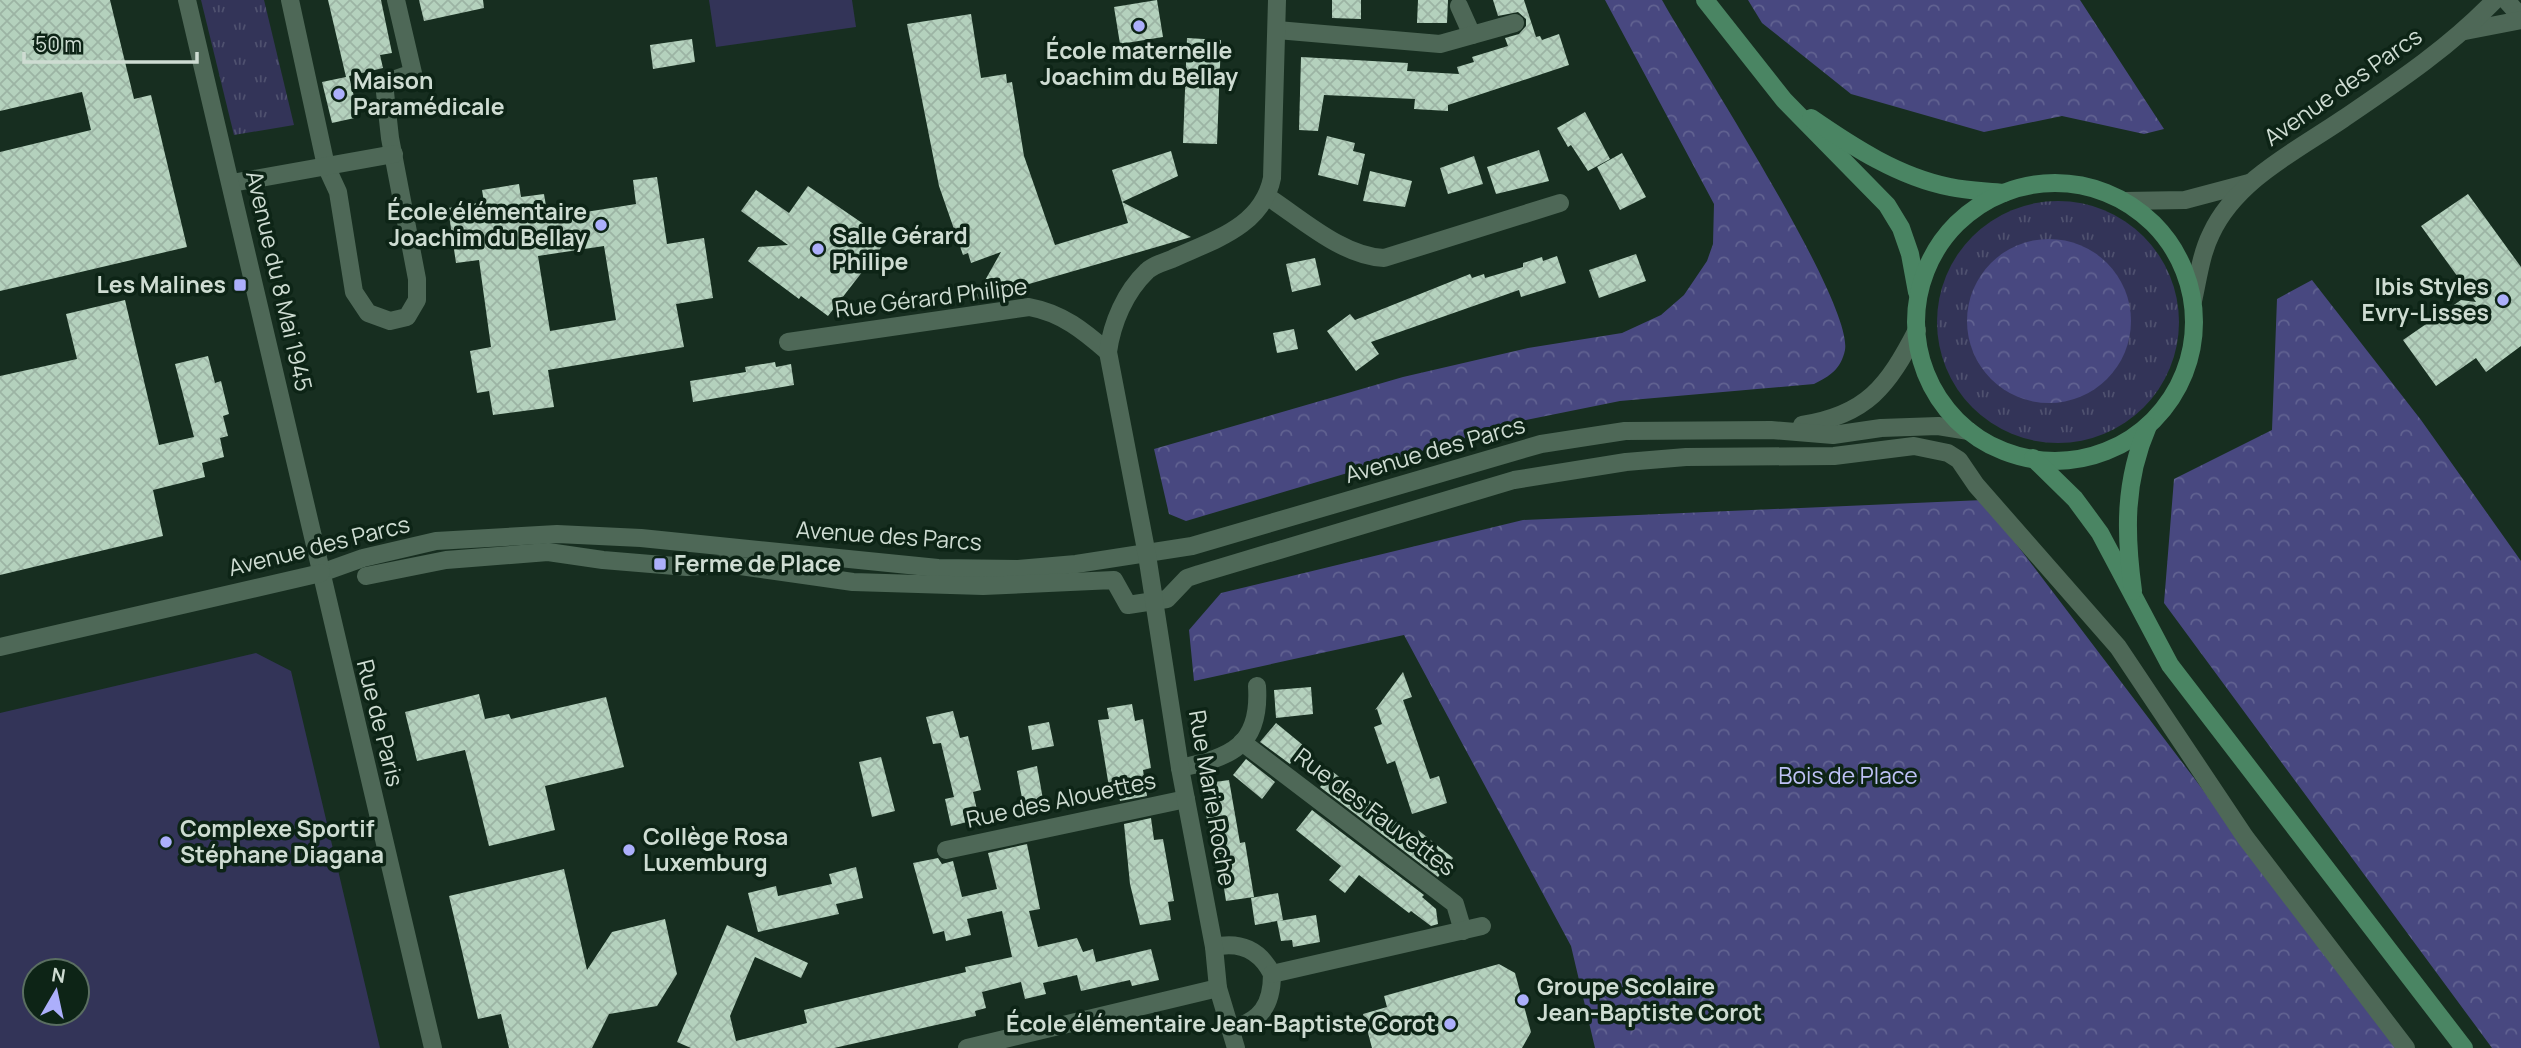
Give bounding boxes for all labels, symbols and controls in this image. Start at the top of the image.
marker: École maternelle Joachim du Bellay [1131,18,1147,34]
street label: Avenue des Parcs [2257,20,2428,153]
scale bar [24,21,198,65]
text: 50 m [35,30,82,58]
place label: École maternelle Joachim du Bellay [1040,34,1238,92]
place label: Maison Paramédicale [353,64,505,122]
marker: Maison Paramédicale [331,86,347,102]
street label: Avenue du 8 Mai 1945 [239,167,321,394]
place label: École élémentaire Joachim du Bellay [387,195,587,253]
marker: École élémentaire Joachim du Bellay [593,217,609,233]
place label: Salle Gérard Philipe [832,219,968,277]
marker: Salle Gérard Philipe [810,241,826,257]
place label: Les Malines [97,268,226,300]
street label: Rue Gérard Philipe [833,269,1029,325]
place label: Ibis Styles Evry-Lisses [2362,270,2489,328]
marker: Les Malines [232,277,248,293]
marker: Ibis Styles Evry-Lisses [2495,292,2511,308]
street label: Avenue des Parcs [1341,408,1529,490]
street label: Avenue des Parcs [225,507,413,583]
street label: Avenue des Parcs [795,513,983,557]
place label: Ferme de Place [674,547,842,579]
marker: Ferme de Place [652,556,668,572]
street label: Rue de Paris [350,656,412,790]
street label: Rue Marie Roche [1182,707,1244,888]
street label: Rue des Fauvettes [1288,740,1463,883]
park label: Bois de Place [1778,759,1918,791]
street label: Rue des Alouettes [963,763,1159,835]
place label: Complexe Sportif Stéphane Diagana [180,812,384,870]
place label: Collège Rosa Luxemburg [643,820,788,878]
marker: Complexe Sportif Stéphane Diagana [158,834,174,850]
marker: Collège Rosa Luxemburg [621,842,637,858]
north arrow [21,957,91,1027]
text: N [50,961,67,989]
place label: Groupe Scolaire Jean-Baptiste Corot [1537,970,1762,1028]
marker: Groupe Scolaire Jean-Baptiste Corot [1515,992,1531,1008]
place label: École élémentaire Jean-Baptiste Corot [1006,1007,1436,1039]
marker: École élémentaire Jean-Baptiste Corot [1442,1016,1458,1032]

